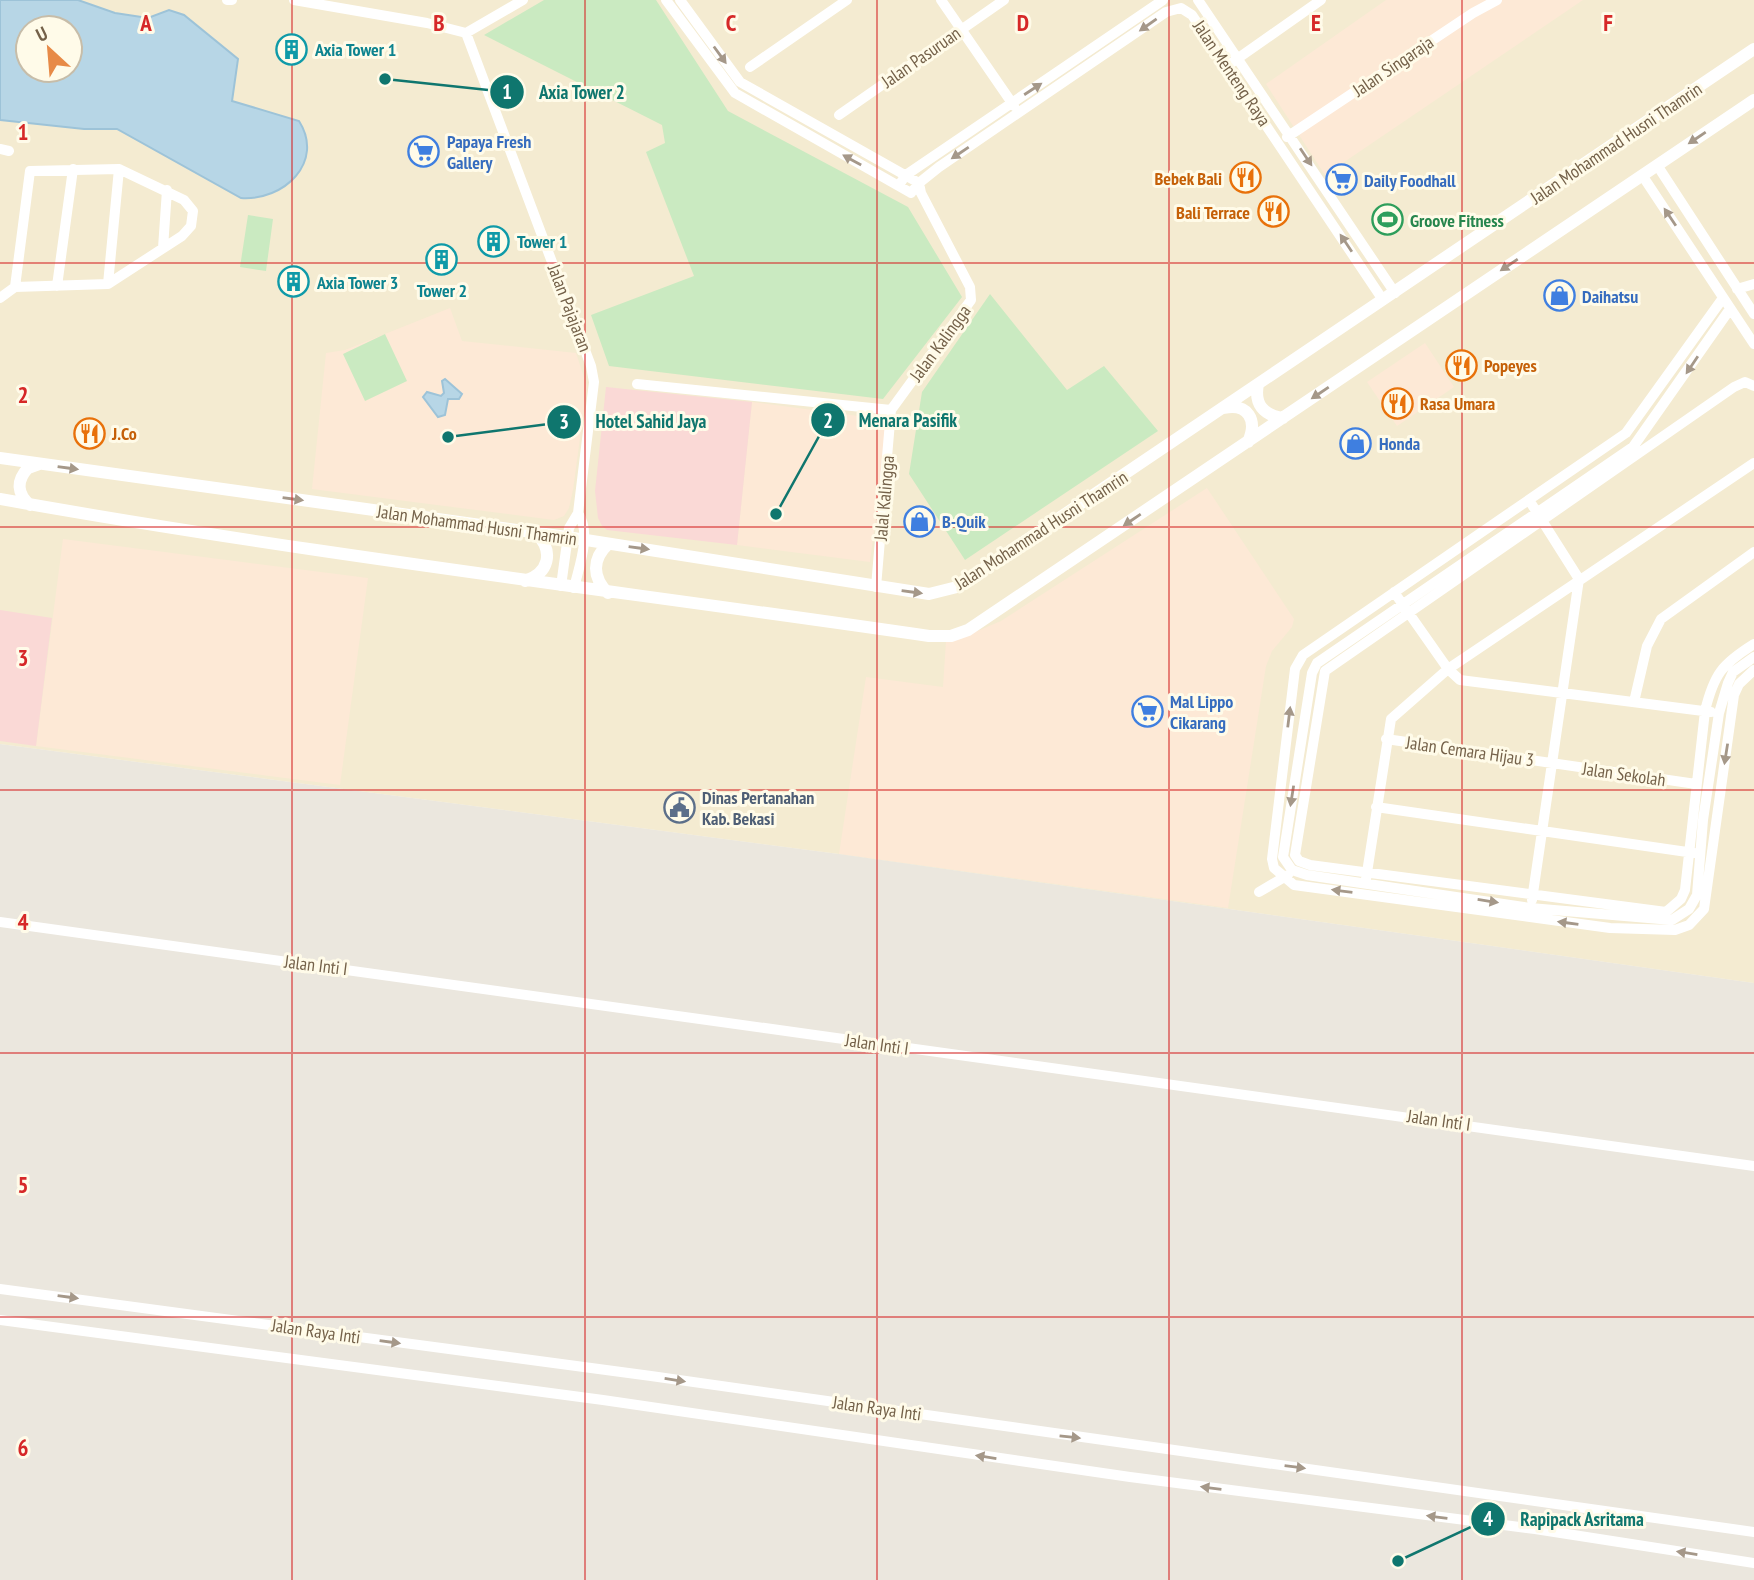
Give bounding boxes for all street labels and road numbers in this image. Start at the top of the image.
street label: Jalan Menteng Raya [1188,15,1276,130]
street label: Jalan Pasuruan [876,21,965,93]
street label: Jalan Singaraja [1347,31,1438,102]
street label: Jalan Mohammad Husni Thamrin [1525,77,1706,209]
street label: Jalan Pajajaran [542,260,597,355]
street label: Jalan Kalingga [904,300,975,387]
street label: Jalal Kalingga [869,454,899,543]
street label: Jalan Mohammad Husni Thamrin [949,465,1132,595]
street label: Jalan Mohammad Husni Thamrin [375,499,578,550]
street label: Jalan Cemara Hijau 3 [1404,730,1535,771]
street label: Jalan Sekolah [1580,757,1667,791]
street label: Jalan Inti I [282,950,349,980]
street label: Jalan Inti I [843,1028,910,1060]
street label: Jalan Inti I [1405,1104,1472,1136]
street label: Jalan Raya Inti [269,1313,362,1349]
street label: Jalan Raya Inti [830,1390,923,1426]

